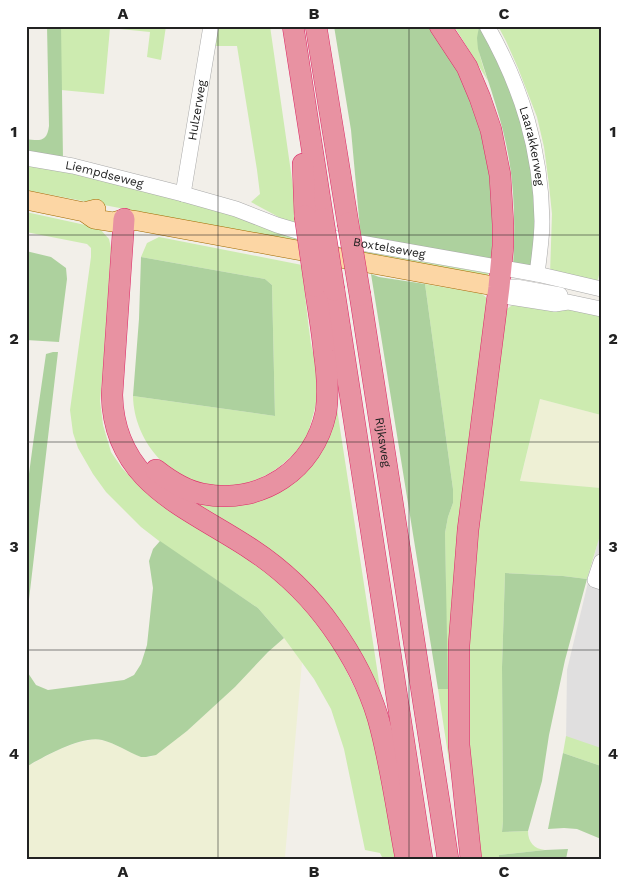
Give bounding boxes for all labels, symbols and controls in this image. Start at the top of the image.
text: A [118,4,129,23]
text: B [309,4,320,23]
text: C [499,4,510,23]
street label: Hulzerweg [185,78,209,141]
street label: Laarakkerweg [516,105,547,187]
text: 1 [11,122,17,141]
text: 1 [610,122,616,141]
street label: Liempdseweg [64,158,145,191]
street label: Boxtelseweg [352,235,427,261]
text: 2 [9,329,19,348]
text: 2 [608,329,618,348]
street label: Rijksweg [372,416,394,469]
text: 3 [9,537,19,556]
text: 3 [608,537,618,556]
text: 4 [9,744,19,763]
text: 4 [608,744,618,763]
text: A [118,862,129,881]
text: B [309,862,320,881]
text: C [499,862,510,881]

